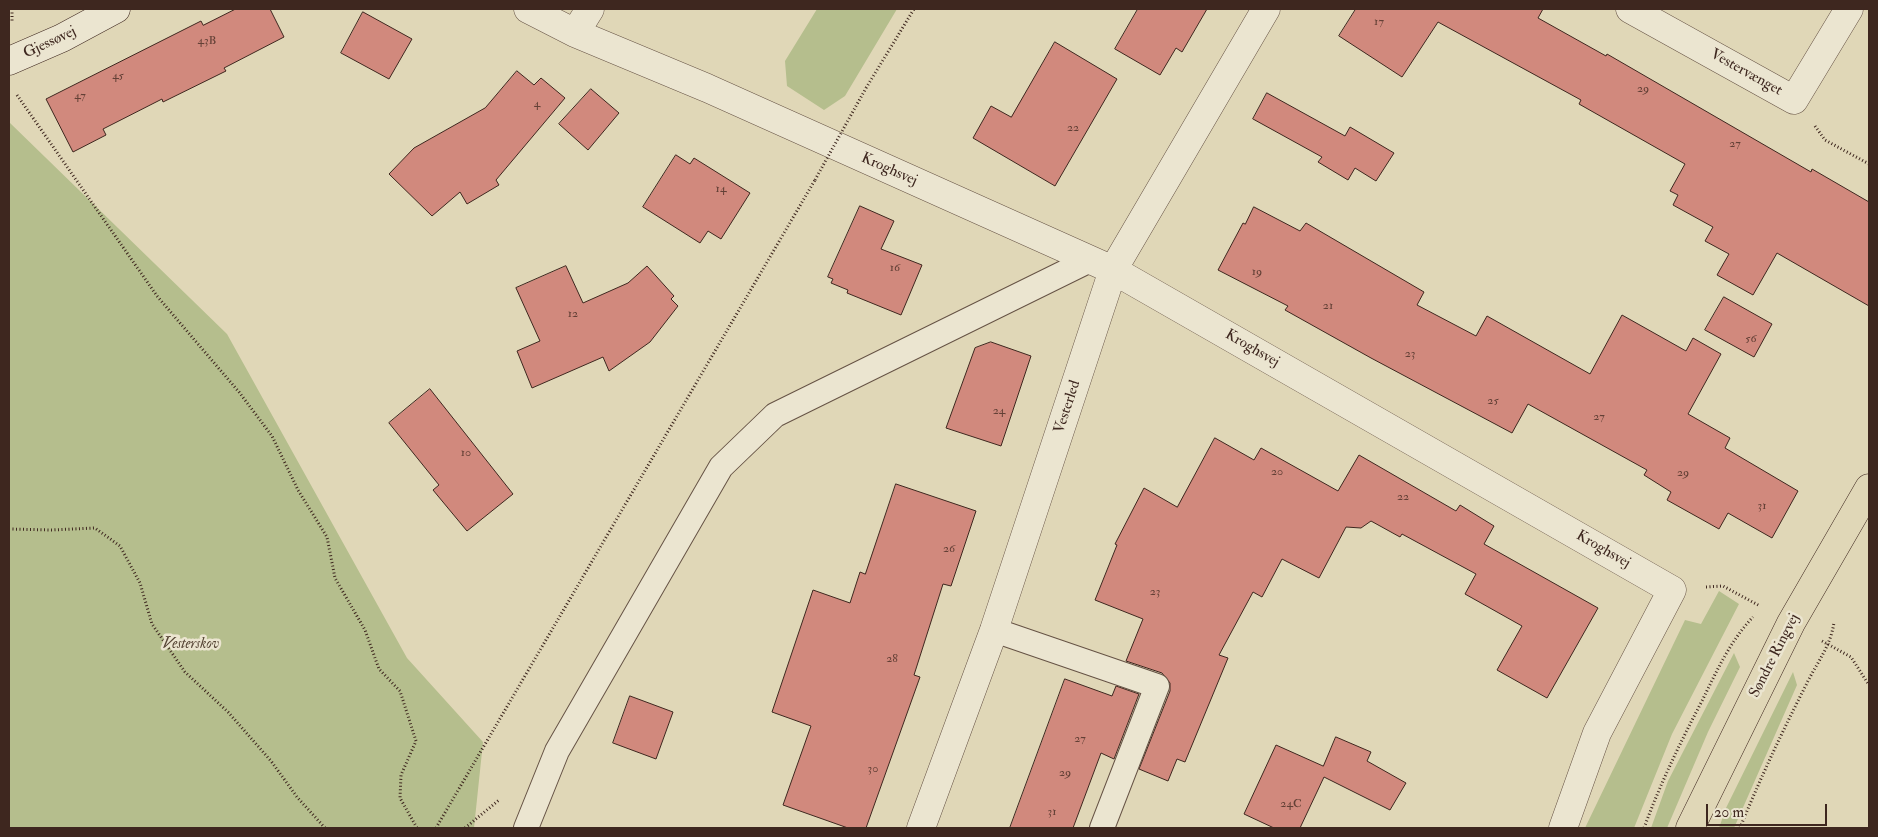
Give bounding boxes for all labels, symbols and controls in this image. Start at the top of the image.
house number: 17 [1374,15,1384,29]
street label: Gjessøvej [21,23,79,63]
house number: 43B [198,34,216,48]
street label: Vestervænget [1707,46,1785,100]
house number: 45 [112,69,124,83]
house number: 29 [1637,82,1649,96]
house number: 47 [74,89,86,103]
house number: 4 [534,97,540,111]
house number: 22 [1067,121,1079,135]
house number: 27 [1729,137,1741,151]
street label: Kroghsvej [858,150,920,190]
house number: 14 [716,182,726,196]
house number: 16 [890,261,900,275]
house number: 19 [1252,265,1262,279]
house number: 21 [1323,299,1333,313]
house number: 12 [568,307,578,321]
street label: Kroghsvej [1222,326,1282,372]
house number: 56 [1745,332,1757,346]
house number: 23 [1405,347,1415,361]
street label: Vesterled [1051,378,1085,436]
house number: 25 [1487,394,1499,408]
house number: 24 [993,404,1005,418]
house number: 27 [1593,410,1605,424]
house number: 10 [461,446,471,460]
house number: 20 [1271,465,1283,479]
house number: 29 [1677,466,1689,480]
house number: 22 [1397,490,1409,504]
house number: 31 [1758,499,1766,513]
street label: Kroghsvej [1573,527,1633,573]
house number: 26 [943,542,955,556]
house number: 23 [1150,585,1160,599]
street label: Søndre Ringvej [1746,611,1804,701]
park label: Vesterskov [163,636,219,654]
house number: 28 [886,652,898,666]
house number: 27 [1074,732,1086,746]
house number: 30 [868,762,878,776]
house number: 29 [1059,766,1071,780]
scale bar [1708,794,1829,826]
house number: 24C [1280,797,1302,811]
text: 20 m [1714,803,1744,822]
house number: 31 [1048,805,1056,819]

